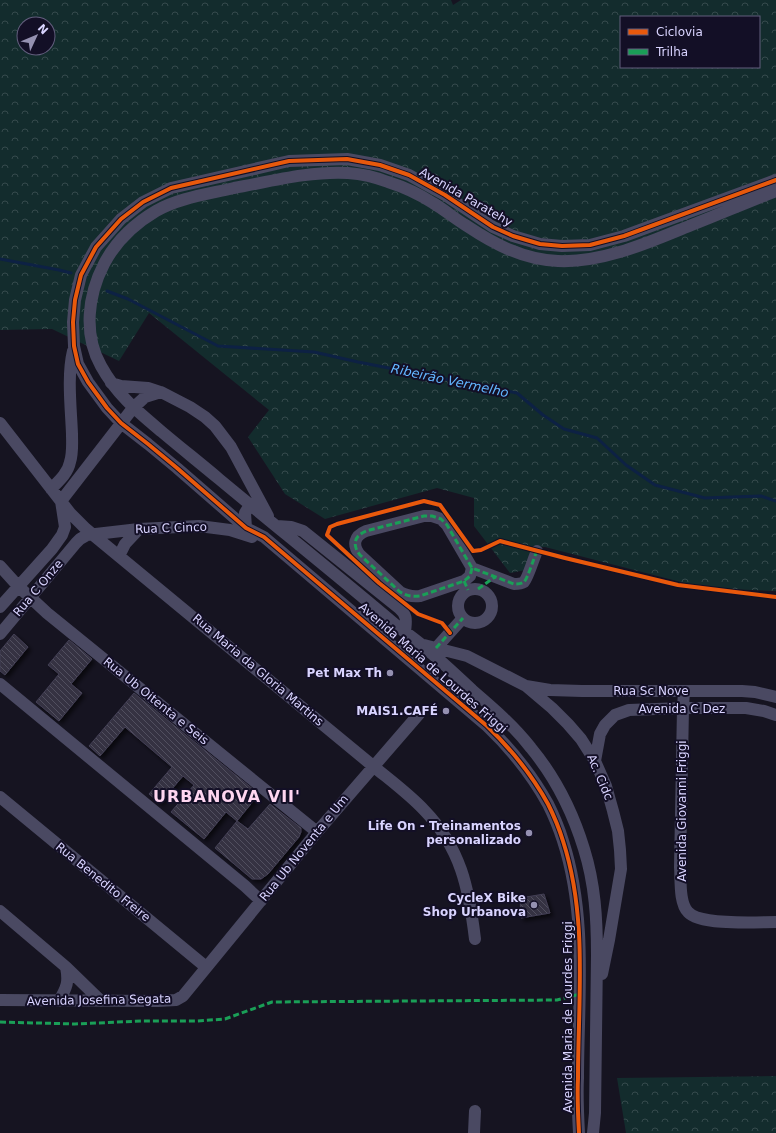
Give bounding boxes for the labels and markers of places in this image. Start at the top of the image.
place label: Pet Max Th [306,666,382,680]
marker: Pet Max Th [385,668,395,678]
place label: MAIS1.CAFÉ [356,703,438,718]
marker: MAIS1.CAFÉ [441,706,451,716]
place label: Life On - Treinamentos personalizado [368,819,521,847]
marker: Life On - Treinamentos personalizado [524,828,534,838]
place label: CycleX Bike Shop Urbanova [423,891,526,919]
marker: CycleX Bike Shop Urbanova [529,900,539,910]

